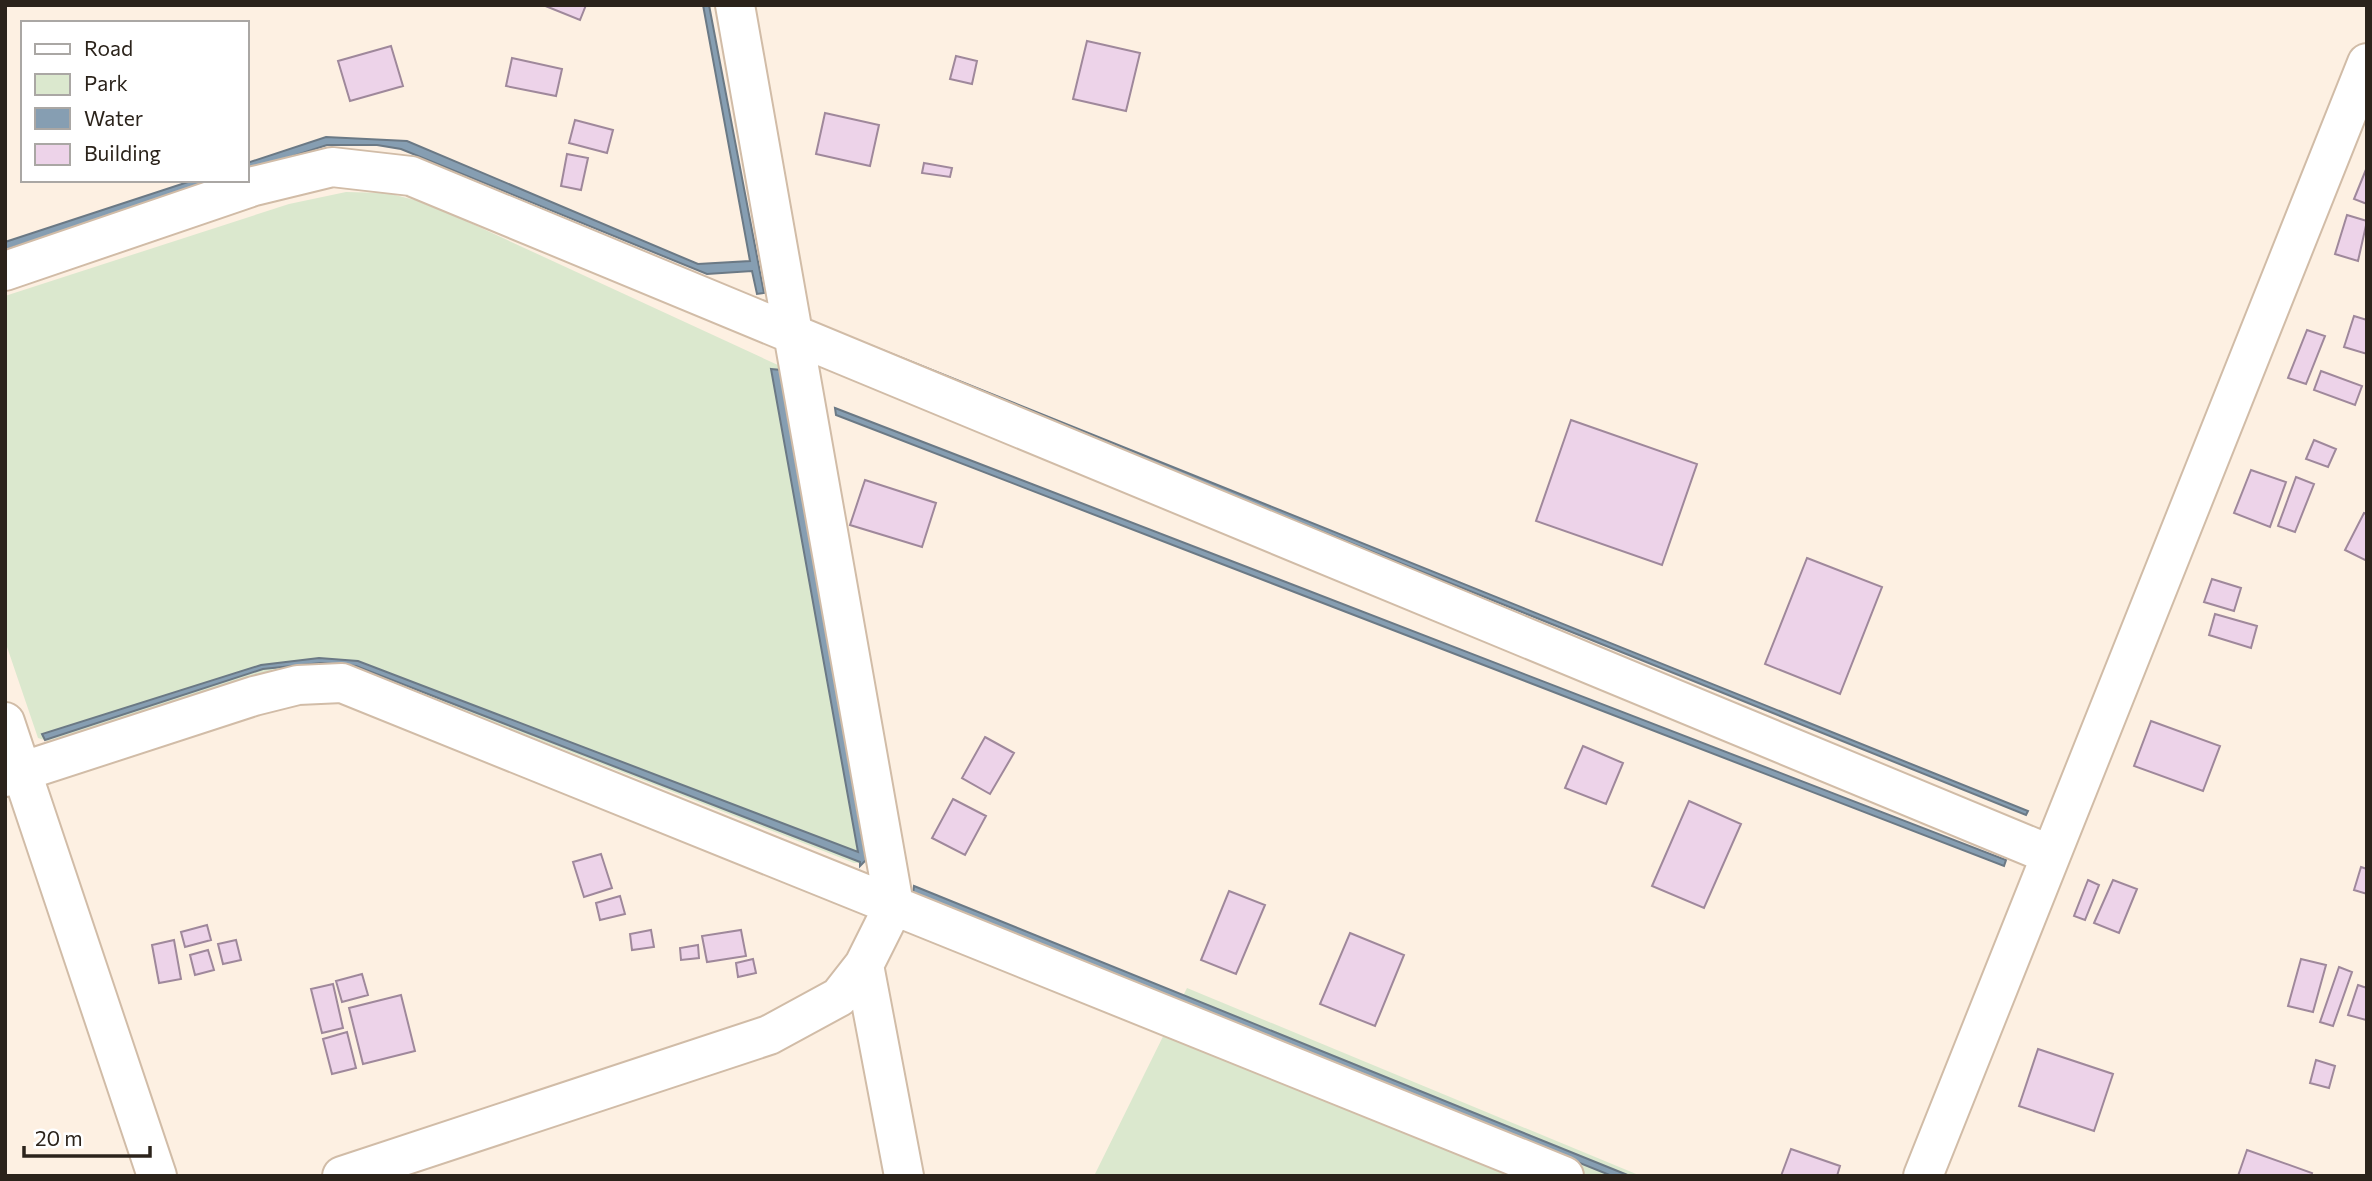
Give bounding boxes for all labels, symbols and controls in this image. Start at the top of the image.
legend [21,21,248,182]
text: Road [84,35,133,60]
text: Park [84,70,128,95]
text: Water [84,105,143,130]
text: Building [84,140,161,165]
scale bar [24,1114,150,1158]
text: 20 m [35,1125,83,1150]

